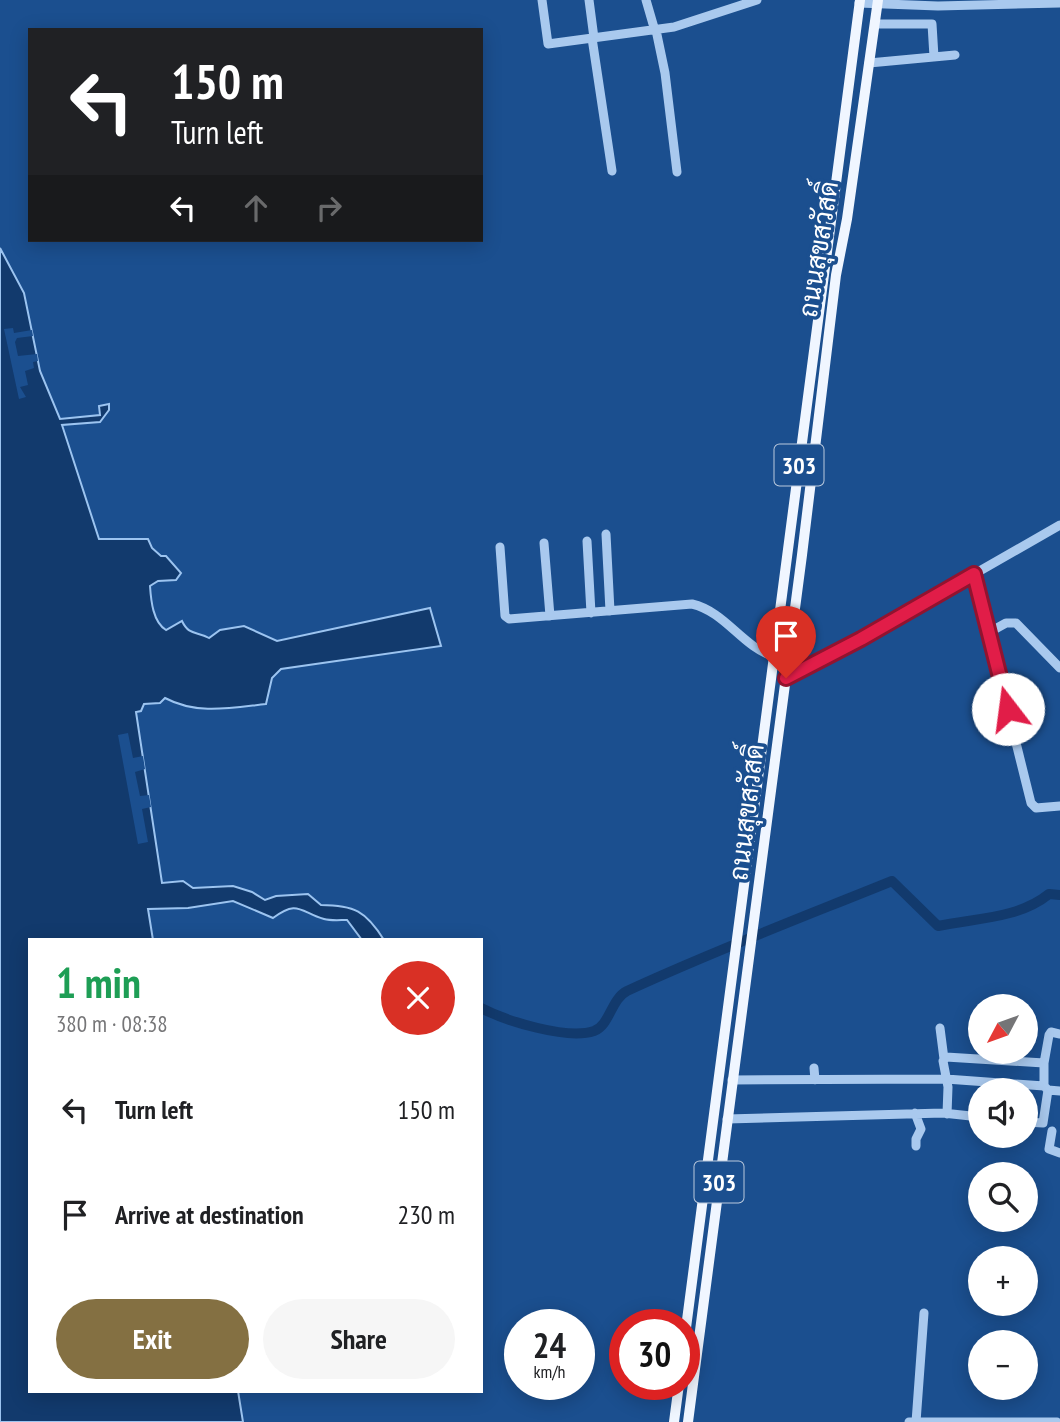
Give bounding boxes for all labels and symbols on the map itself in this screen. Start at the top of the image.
street label: ถนนสุขสวัสดิ์ [785,178,847,320]
road number: 303 [774,444,824,486]
pin [756,606,816,678]
position arrow [971,672,1045,746]
street label: ถนนสุขสวัสดิ์ [715,741,773,883]
north arrow [968,994,1038,1064]
road number: 303 [694,1162,744,1202]
speed limit sign: 30 [609,1309,700,1400]

